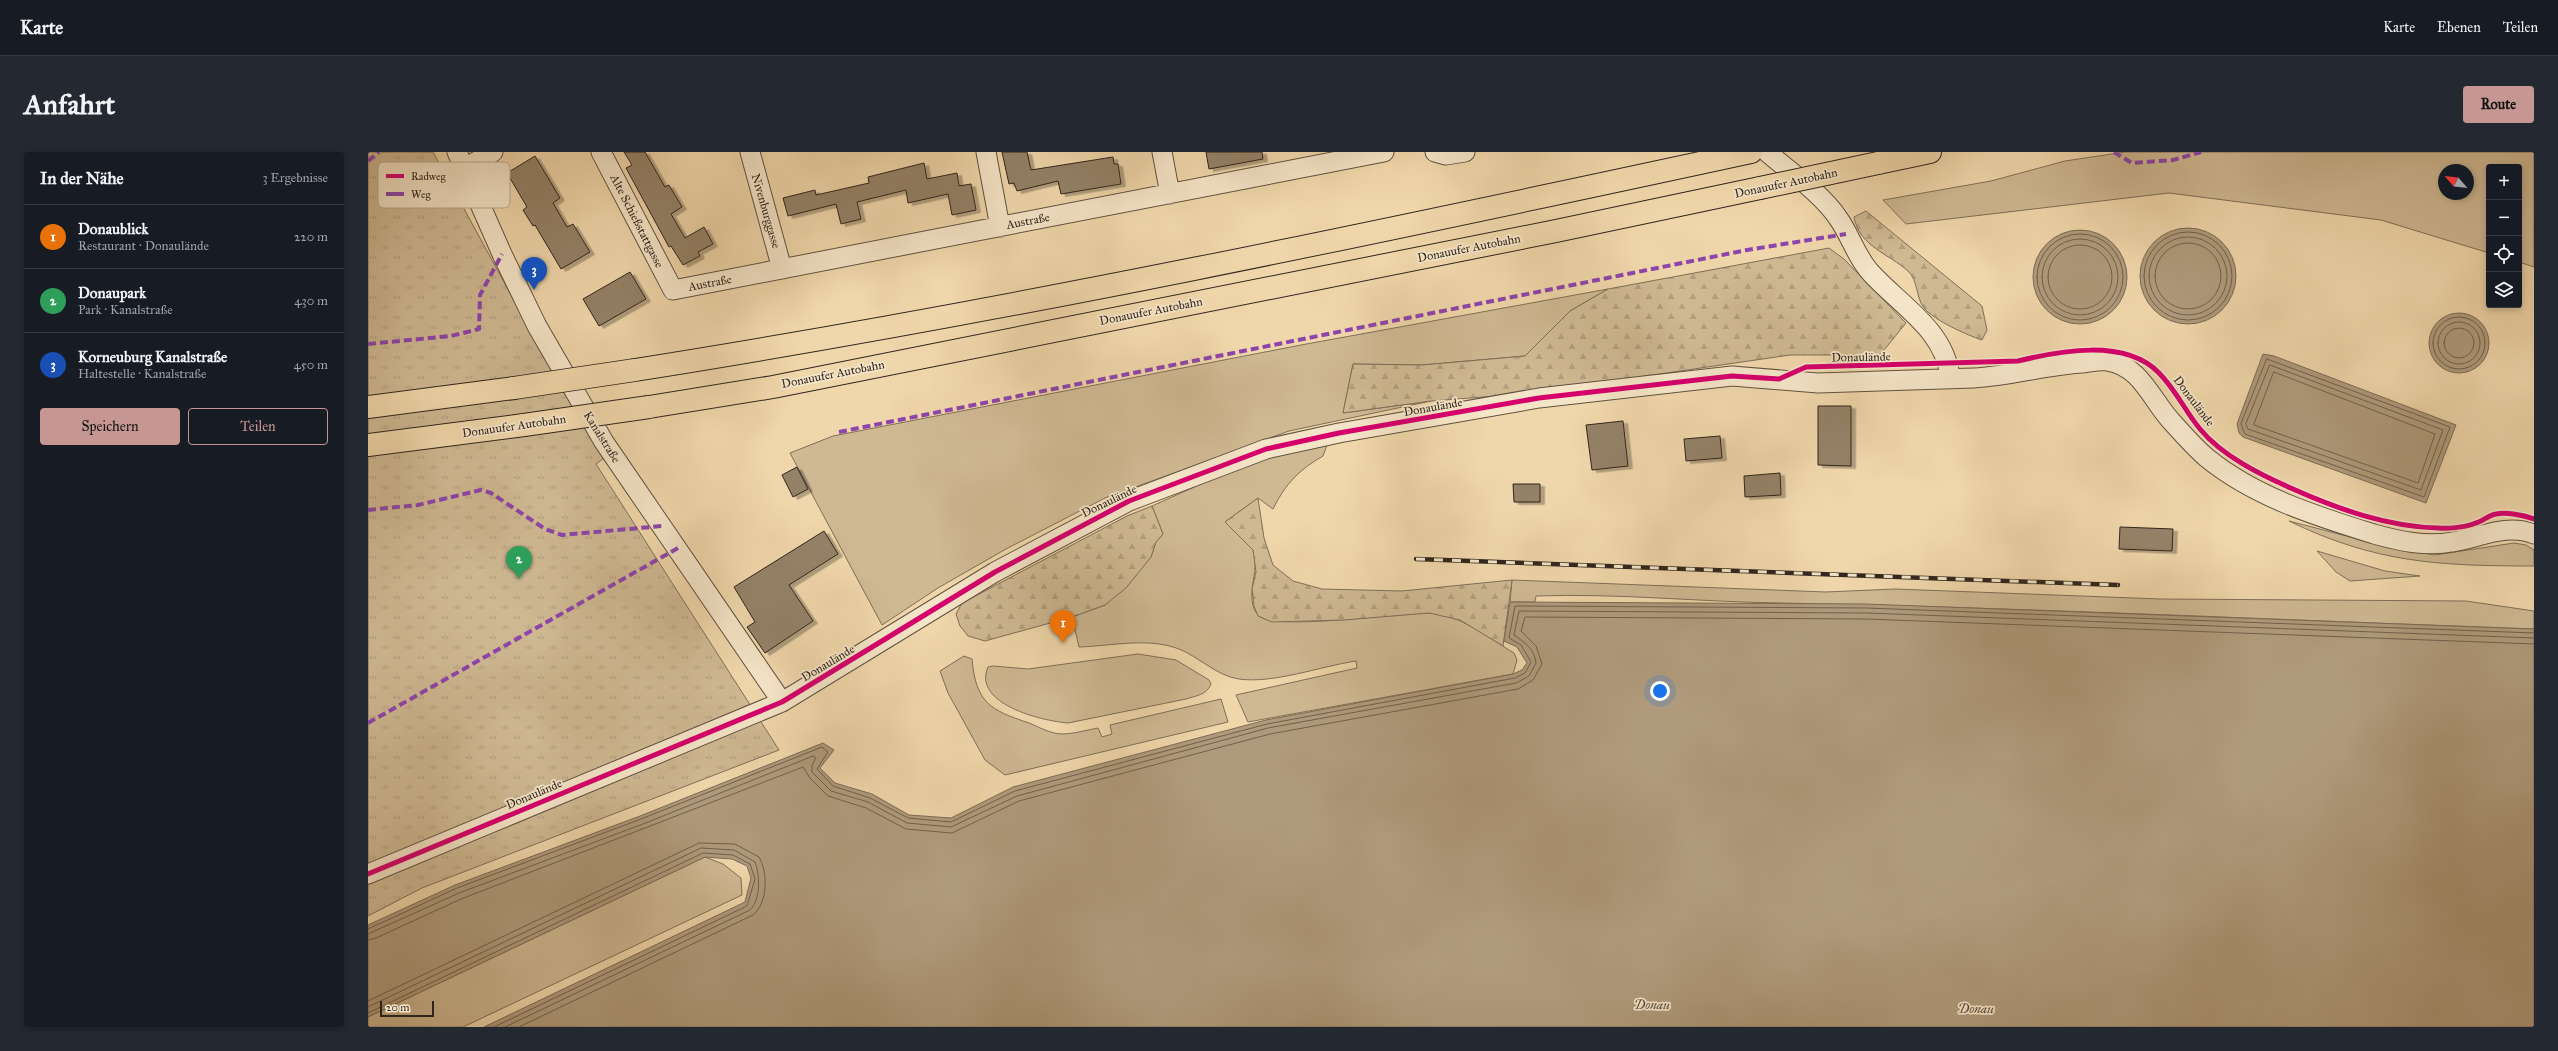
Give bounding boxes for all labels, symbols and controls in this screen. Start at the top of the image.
text: Karte [20,16,63,39]
text: Karte [2383,19,2415,36]
text: Ebenen [2437,19,2481,36]
text: Teilen [2503,19,2538,36]
button: Route [2463,86,2534,123]
text: Anfahrt [24,87,115,122]
legend [378,162,510,208]
north arrow [2438,164,2474,200]
map controls [2486,164,2522,308]
button: + [2486,164,2522,200]
street label: Donauufer Autobahn [1733,165,1839,201]
text: In der Nähe [40,168,124,189]
text: 3 Ergebnisse [263,170,328,186]
text: Radweg [411,170,447,183]
street label: Alte Schießstattgasse [606,171,667,270]
street label: Nivenburggasse [748,172,783,250]
text: Weg [411,188,432,201]
button: − [2486,200,2522,236]
street label: Austraße [1004,210,1051,232]
text: Donaublick [78,220,149,238]
text: 1 [50,229,56,245]
text: 220 m [294,229,328,245]
street label: Donauufer Autobahn [1416,231,1522,265]
button: locate [2486,236,2522,272]
text: Restaurant · Donaulände [78,238,209,254]
pin: 3 [521,257,547,290]
street label: Austraße [686,272,733,294]
button: layers [2486,272,2522,308]
text: Donaupark [78,284,146,302]
text: 2 [50,293,56,309]
text: 430 m [294,293,328,309]
street label: Donauufer Autobahn [1098,294,1204,328]
text: Park · Kanalstraße [78,302,173,318]
text: Korneuburg Kanalstraße [78,348,227,366]
street label: Donaulände [1831,349,1891,365]
text: 3 [50,357,56,373]
text: 450 m [293,357,328,373]
street label: Donauufer Autobahn [780,357,886,391]
text: Haltestelle · Kanalstraße [78,366,206,382]
street label: Donaulände [2171,373,2217,429]
street label: Donaulände [1403,395,1463,419]
button: Speichern [40,408,180,445]
button: Teilen [188,408,328,445]
street label: Kanalstraße [581,409,623,465]
street label: Donauufer Autobahn [461,412,567,440]
street label: Donaulände [1079,482,1139,520]
pin: 2 [506,546,532,579]
pin: 1 [1050,610,1076,643]
street label: Donaulände [799,642,857,684]
your location [1650,681,1670,701]
street label: Donaulände [504,776,564,812]
water label: Donau [1634,997,1670,1013]
scale bar [380,999,434,1018]
text: 20 m [386,1001,409,1014]
water label: Donau [1958,1001,1994,1017]

